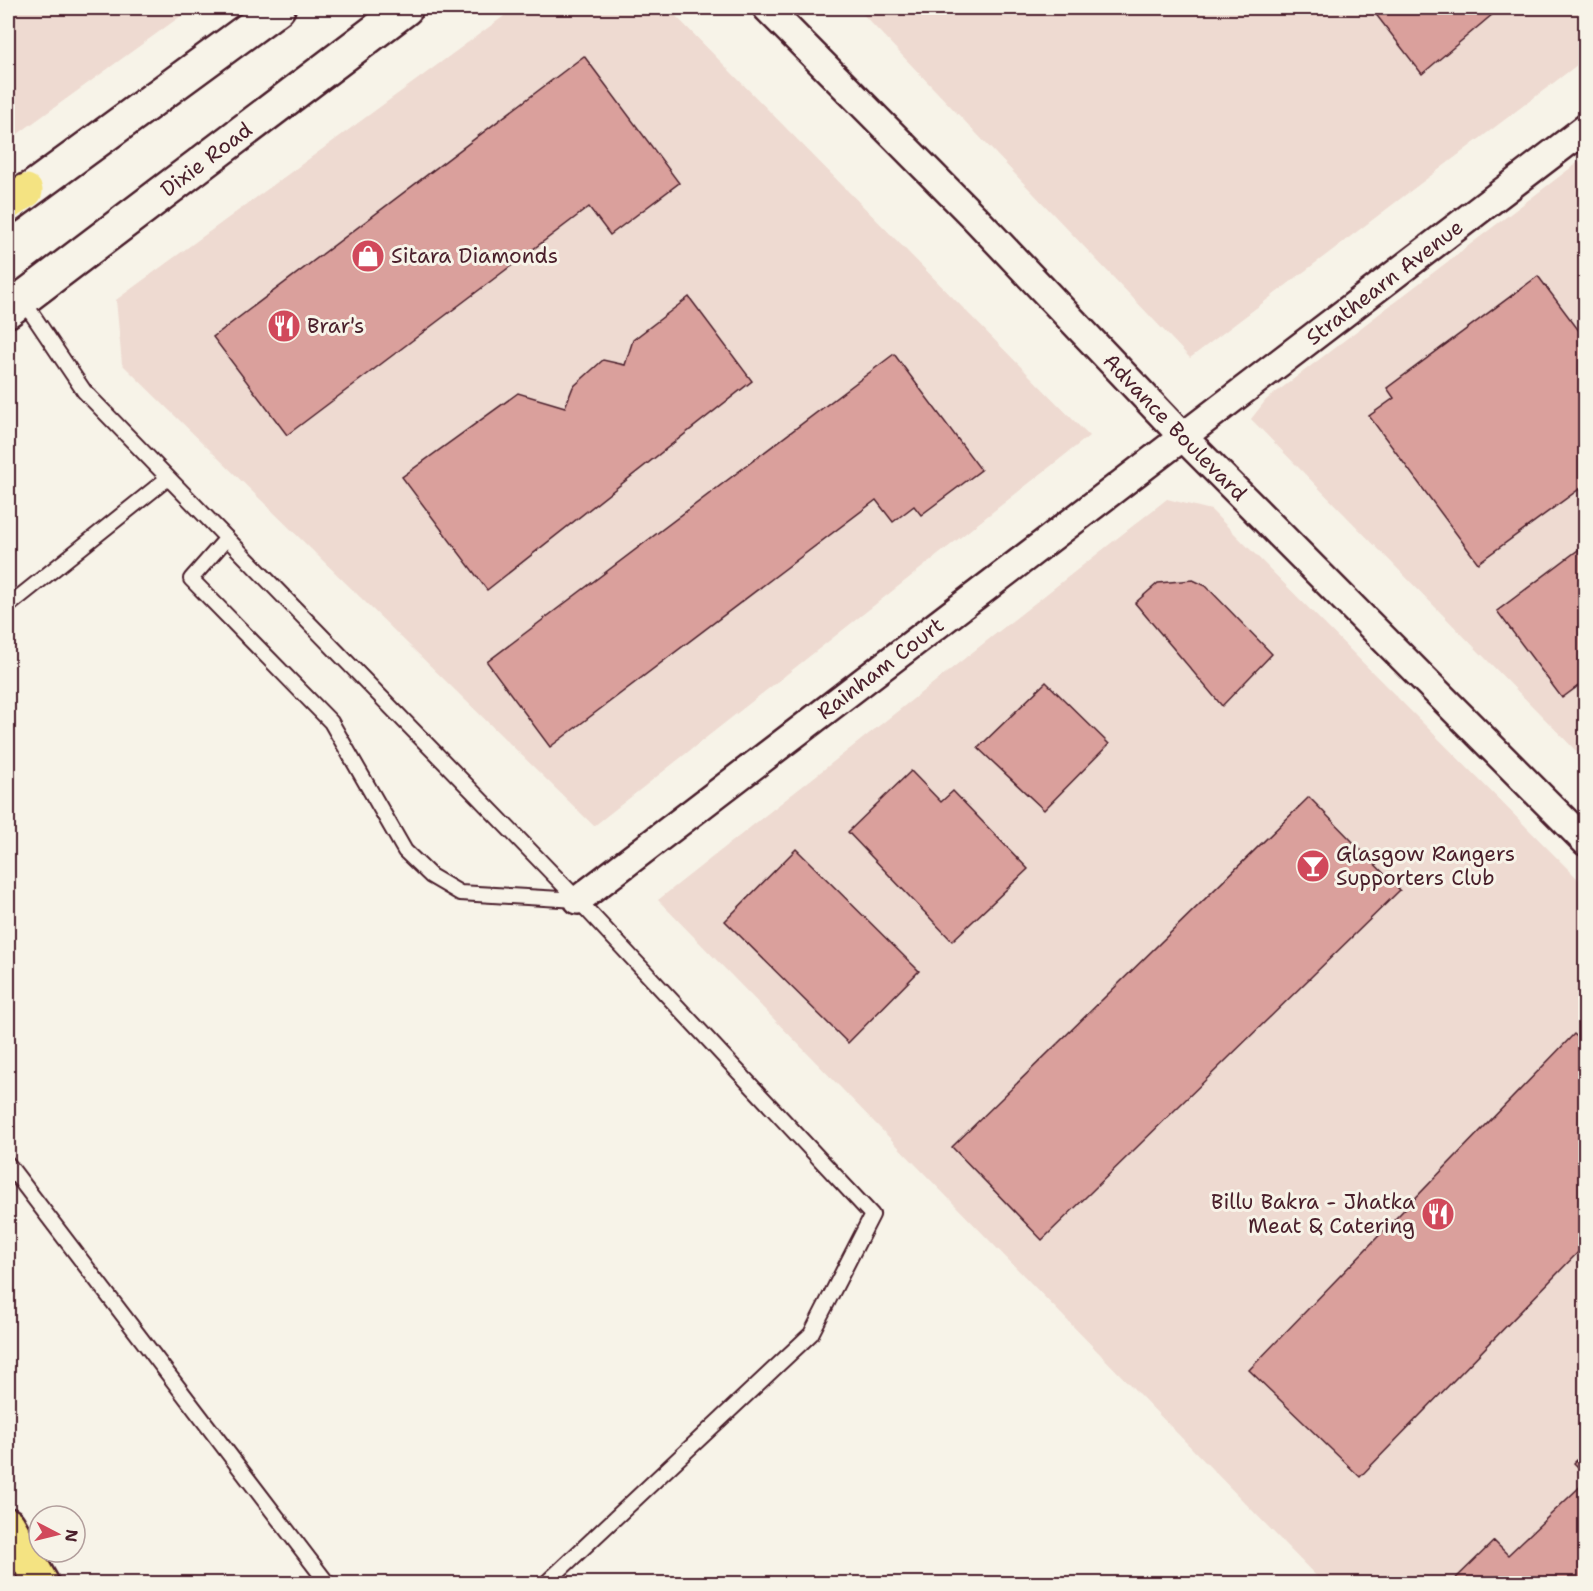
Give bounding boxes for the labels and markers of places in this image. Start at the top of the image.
shop icon: Sitara Diamonds [350,238,386,274]
place label: Sitara Diamonds [391,242,558,270]
restaurant icon: Brar's [266,308,302,344]
place label: Brar's [307,312,365,340]
place label: Glasgow Rangers Supporters Club [1336,840,1515,892]
bar icon: Glasgow Rangers Supporters Club [1295,848,1331,884]
place label: Billu Bakra - Jhatka Meat & Catering [1211,1188,1415,1240]
restaurant icon: Billu Bakra - Jhatka Meat & Catering [1420,1196,1456,1232]

